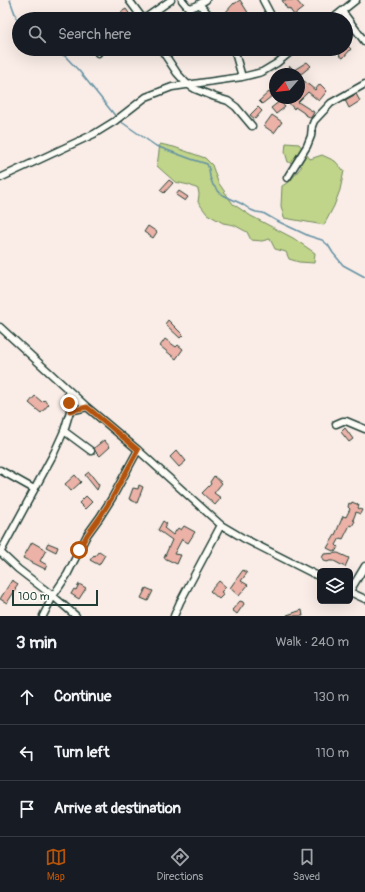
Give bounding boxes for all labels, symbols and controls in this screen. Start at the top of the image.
search box [12,12,353,56]
icon: search [26,23,48,45]
text: Search here [58,25,131,44]
north arrow [269,68,305,104]
route end [60,394,78,412]
route start [70,541,88,559]
map controls [317,568,353,604]
button: layers [317,568,353,604]
scale bar [12,588,98,607]
text: 100 m [18,590,49,603]
text: 3 min [16,632,57,653]
text: Walk · 240 m [275,634,349,650]
icon: ahead [16,686,38,708]
text: Continue [54,687,112,706]
text: 130 m [313,689,349,705]
icon: left [16,742,38,764]
text: Turn left [54,743,110,762]
text: 110 m [316,745,349,761]
icon: arrive [16,798,38,820]
text: Arrive at destination [54,799,181,818]
tab: Map [45,846,67,883]
tab: Directions [157,846,203,883]
tab: Saved [293,846,320,883]

